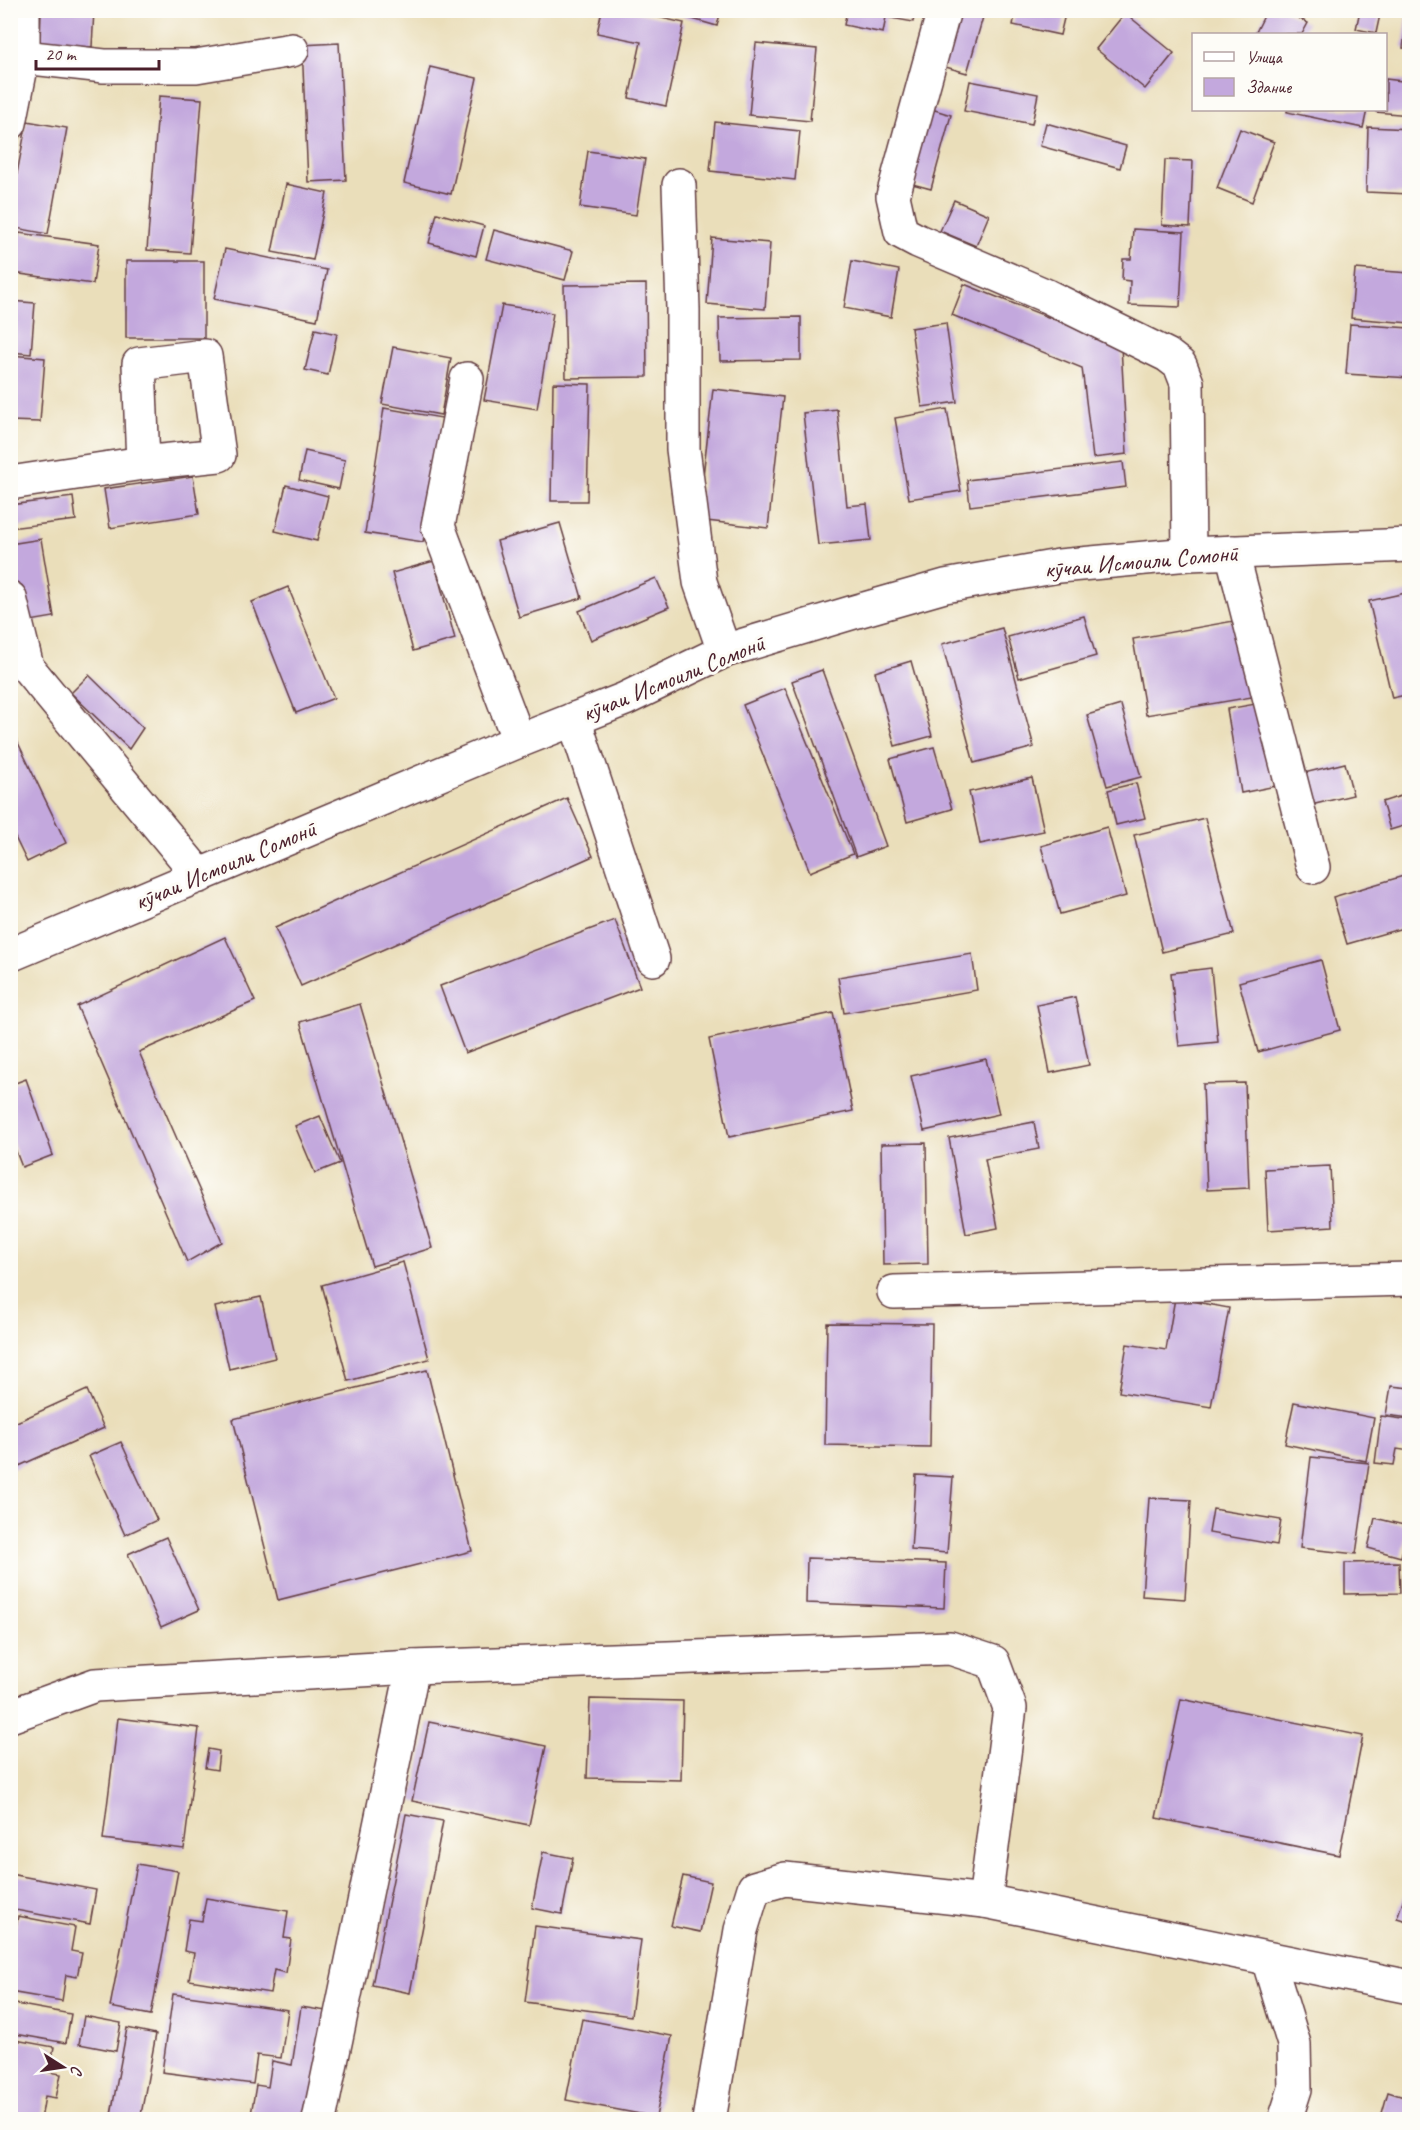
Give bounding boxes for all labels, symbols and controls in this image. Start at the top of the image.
scale bar [36,33,159,71]
legend [1192,33,1387,111]
text: 20 m [45,43,78,65]
text: Улица [1246,46,1283,68]
text: Здание [1246,76,1292,98]
street label: кӯчаи Исмоили Сомонӣ [1043,537,1241,584]
street label: кӯчаи Исмоили Сомонӣ [577,627,770,728]
street label: кӯчаи Исмоили Сомонӣ [130,813,322,917]
north arrow [33,2037,93,2097]
text: С [66,2064,87,2078]

